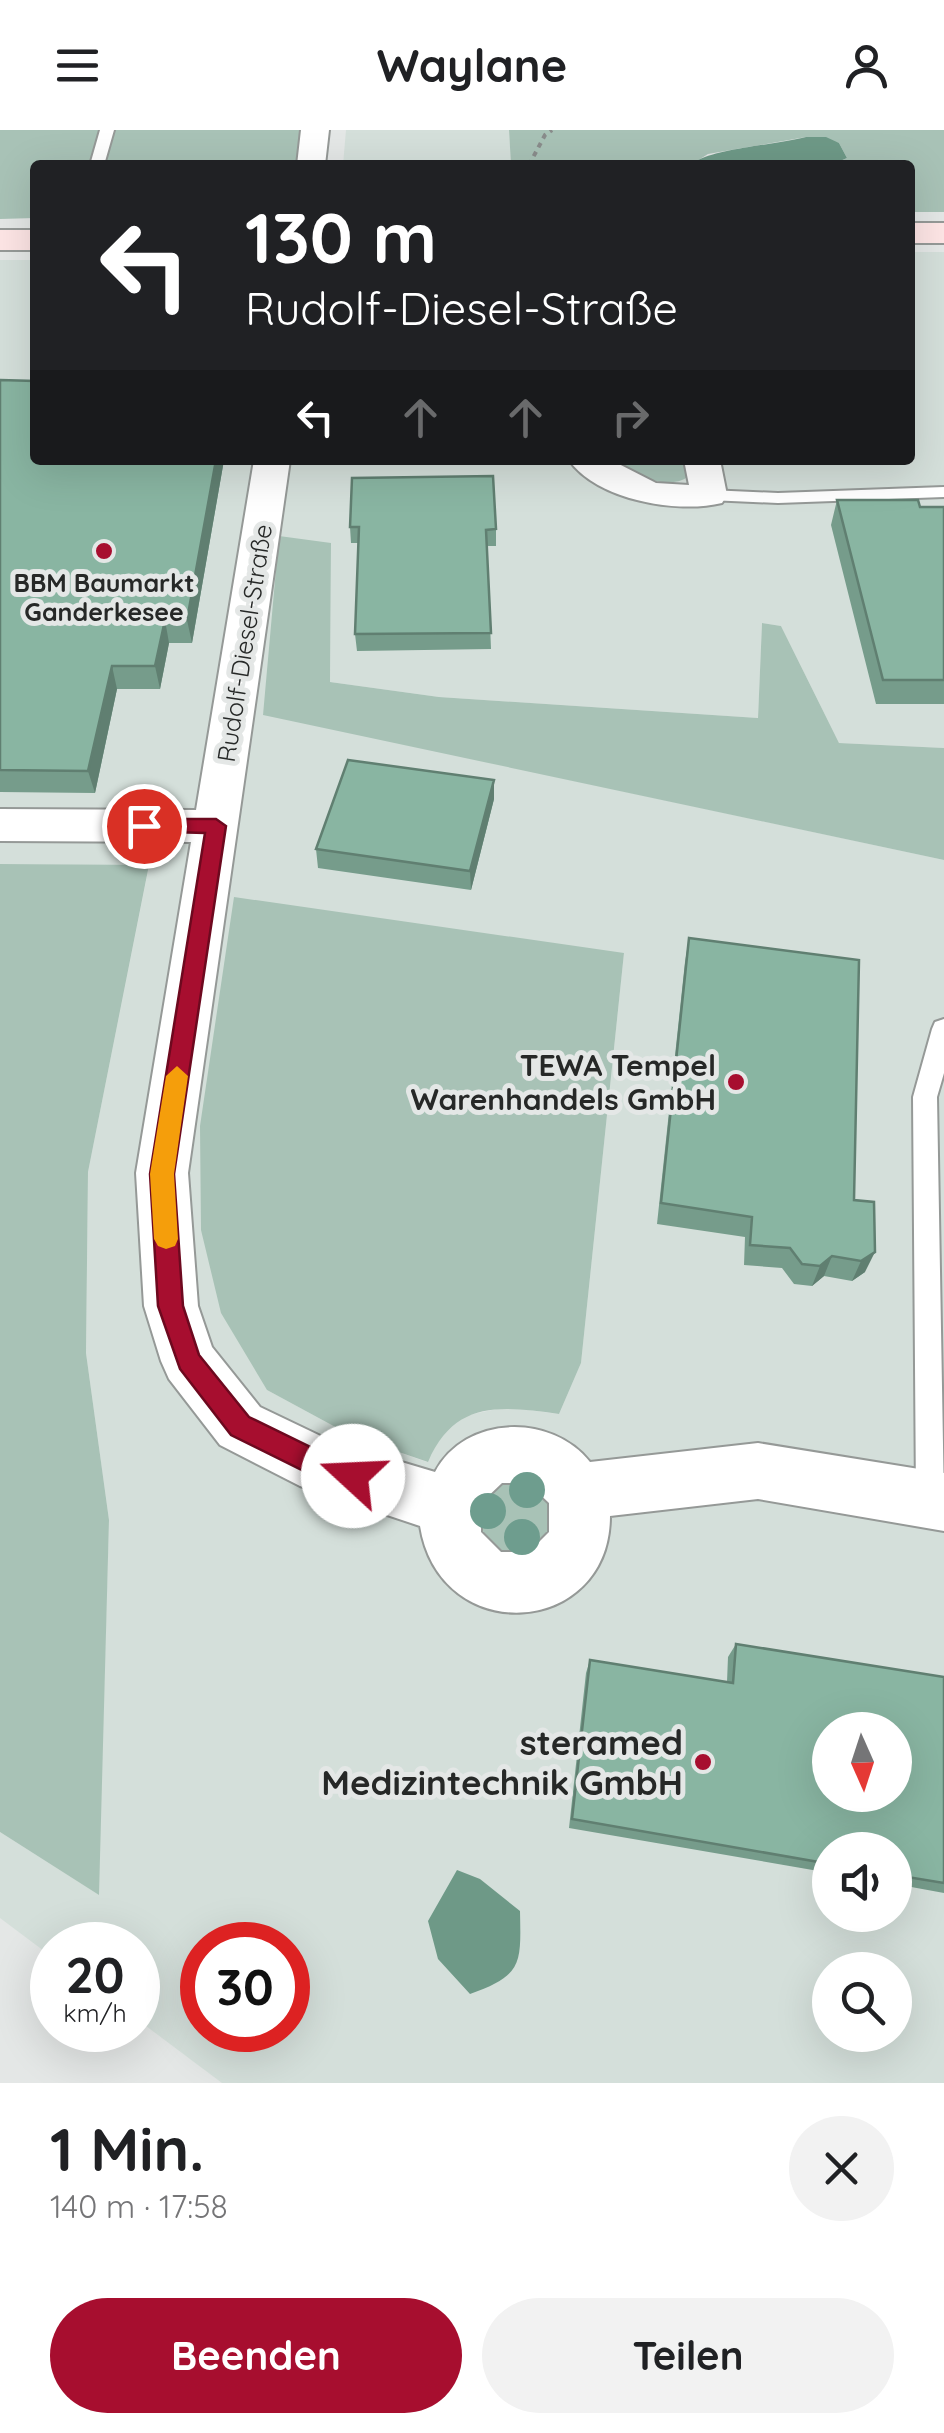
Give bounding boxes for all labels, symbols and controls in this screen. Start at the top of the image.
text: Waylane [377,37,567,93]
icon: menu [50,38,105,93]
icon: person [839,38,894,93]
text: 130 m [245,193,437,281]
icon: left [80,200,210,330]
text: Rudolf-Diesel-Straße [245,280,678,336]
icon: left [288,390,343,445]
icon: ahead [393,390,448,445]
icon: ahead [498,390,553,445]
icon: right [603,390,658,445]
street label: Rudolf-Diesel-Straße [210,522,278,764]
marker: BBM Baumarkt Ganderkesee [93,540,115,562]
place label: BBM Baumarkt Ganderkesee [14,567,194,627]
pin [102,784,187,869]
icon: arrive [117,799,172,854]
place label: TEWA Tempel Warenhandels GmbH [410,1046,716,1118]
marker: TEWA Tempel Warenhandels GmbH [725,1071,747,1093]
position arrow [301,1424,405,1528]
north arrow [812,1712,912,1812]
map controls [812,1712,912,2052]
place label: steramed Medizintechnik GmbH [321,1720,683,1804]
marker: steramed Medizintechnik GmbH [692,1751,714,1773]
button: sound [812,1832,912,1932]
speed limit sign: 30 [180,1922,310,2052]
text: 20 [65,1943,125,2006]
button: search [812,1952,912,2052]
text: km/h [63,1997,127,2028]
text: 1 Min. [50,2111,204,2186]
button: close [789,2116,894,2221]
text: 140 m · 17:58 [50,2186,228,2226]
button: Beenden [50,2298,462,2413]
button: Teilen [482,2298,894,2413]

